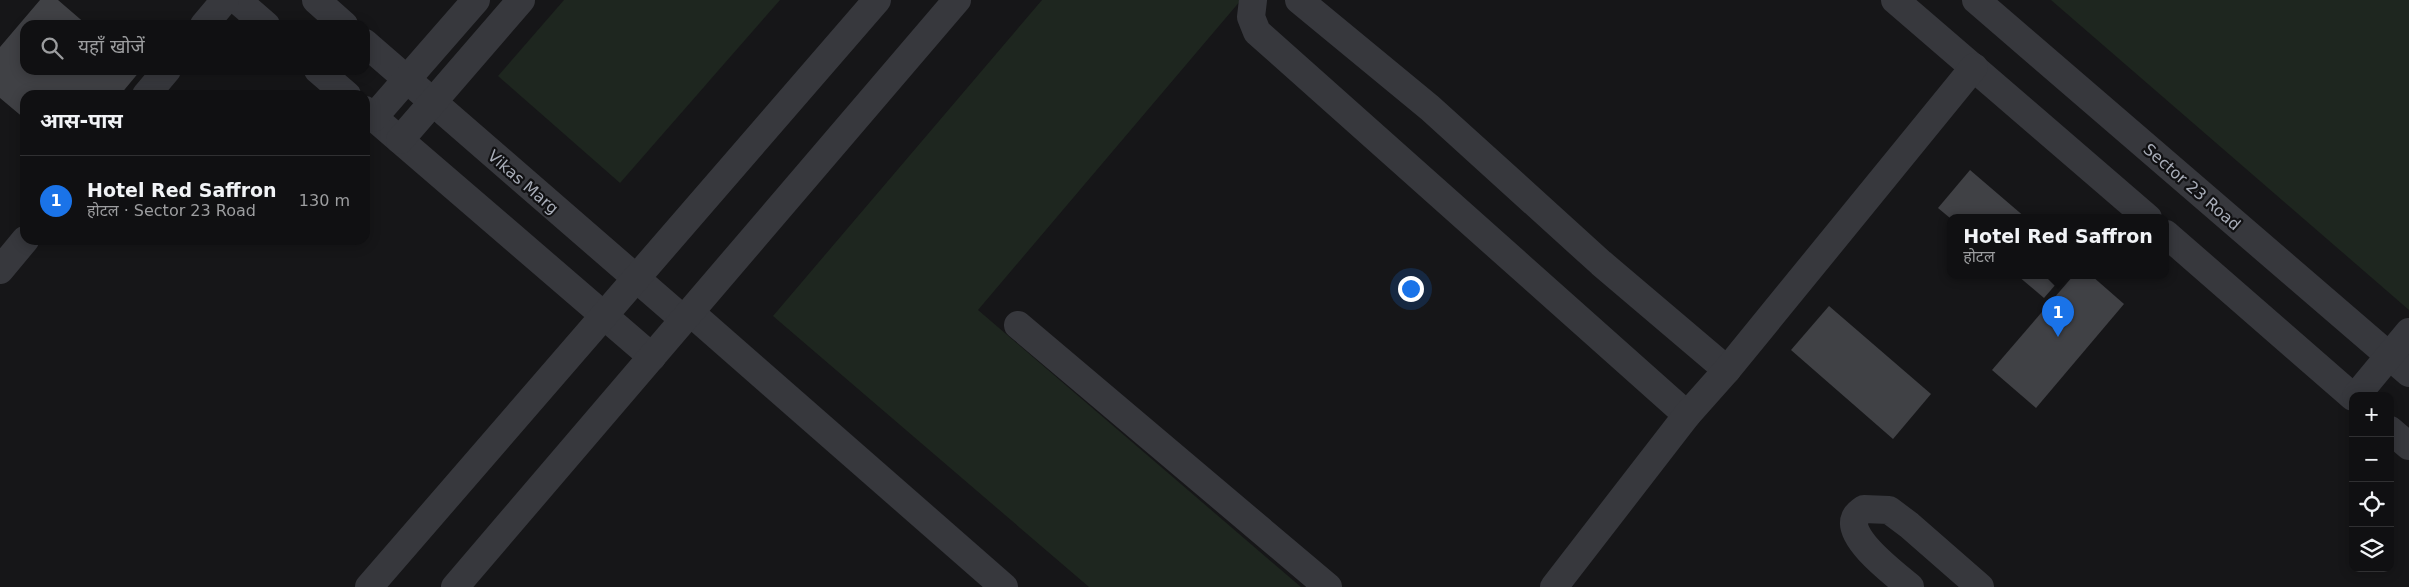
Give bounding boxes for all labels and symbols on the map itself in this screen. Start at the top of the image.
street label: Sector 23 Road [2140,140,2244,234]
street label: Vikas Marg [484,146,562,218]
your location [1398,276,1424,302]
pin: 1 [2042,296,2074,337]

